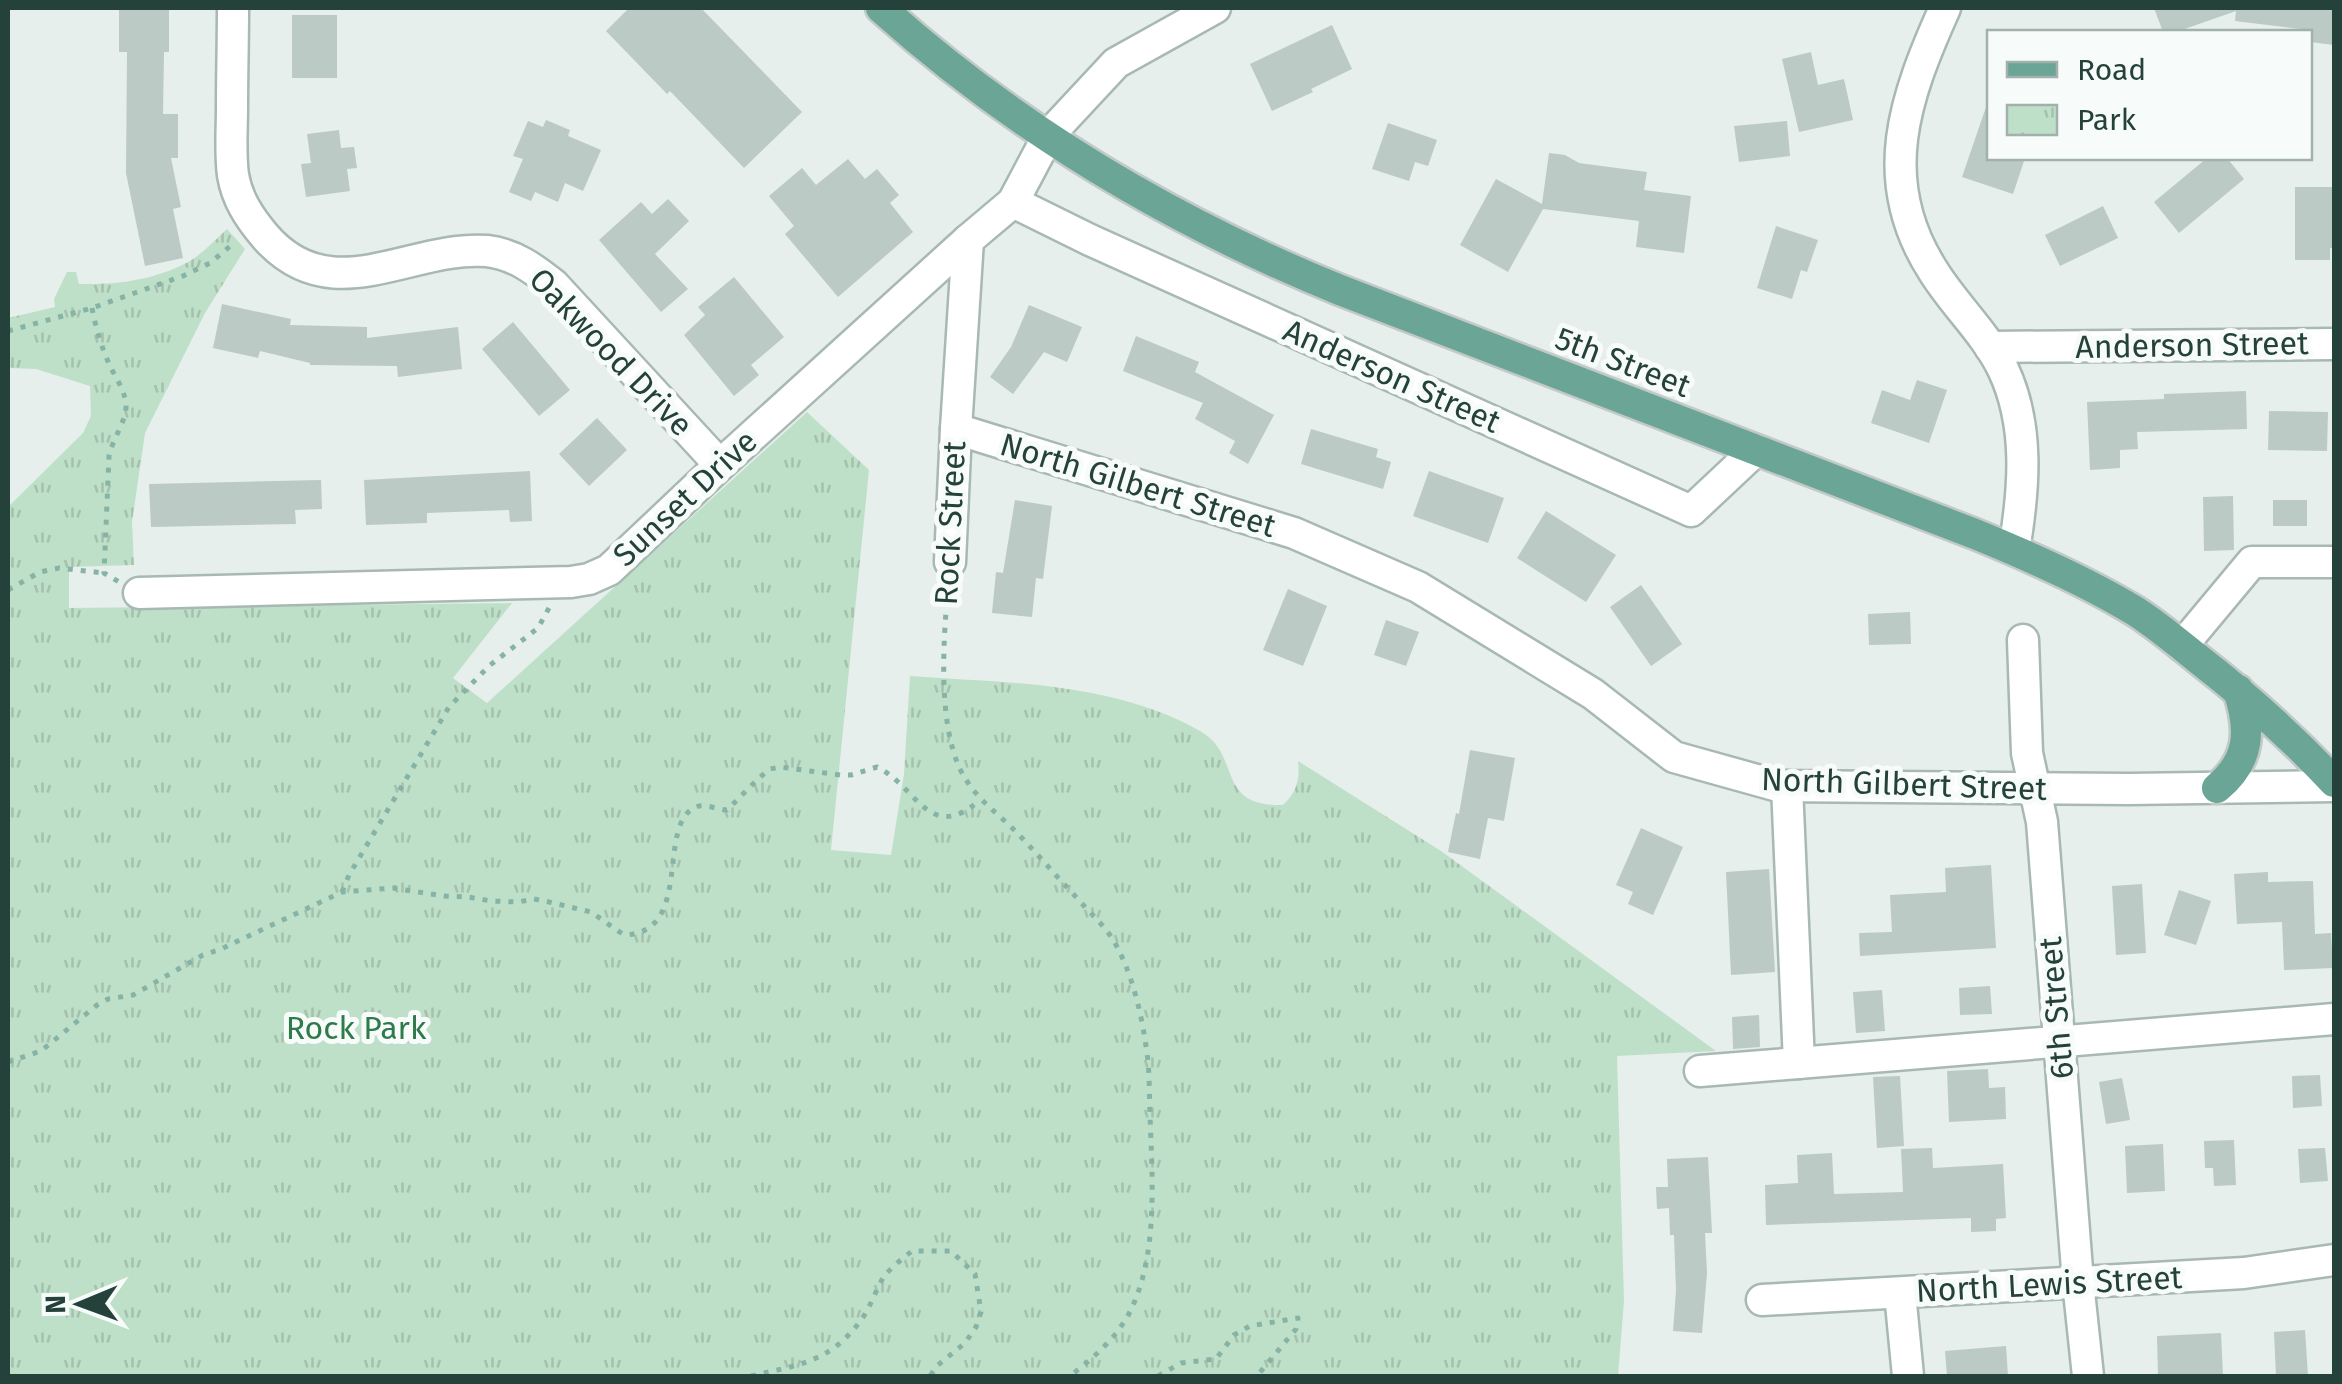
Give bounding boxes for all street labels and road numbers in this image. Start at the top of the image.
street label: Oakwood Drive [521,260,701,444]
street label: Anderson Street [1278,311,1507,441]
street label: 5th Street [1550,319,1696,405]
street label: Anderson Street [2075,324,2309,366]
street label: Sunset Drive [605,422,765,574]
street label: North Gilbert Street [996,425,1281,545]
street label: Rock Street [927,439,973,606]
street label: North Gilbert Street [1760,760,2048,808]
street label: 6th Street [2031,935,2081,1081]
street label: North Lewis Street [1915,1258,2183,1310]

